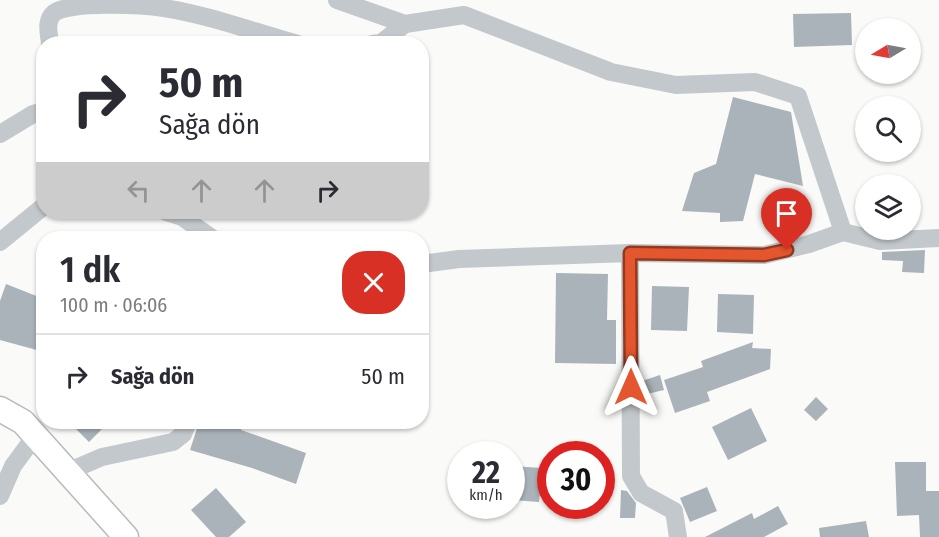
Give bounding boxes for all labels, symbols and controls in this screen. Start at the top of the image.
north arrow [855,18,921,84]
map controls [855,18,921,240]
text: 50 m [159,58,243,108]
icon: right [60,60,138,138]
button: search [855,96,921,162]
text: Sağa dön [159,109,260,141]
icon: left [122,174,155,207]
icon: ahead [185,174,218,207]
icon: ahead [248,174,281,207]
icon: right [311,174,344,207]
button: layers [855,174,921,240]
pin [761,188,812,250]
icon: arrive [770,197,803,230]
text: 1 dk [60,248,120,292]
button: close [342,251,405,314]
text: 100 m · 06:06 [60,293,167,317]
position arrow [599,355,663,419]
icon: right [60,360,93,393]
text: Sağa dön [111,363,194,390]
text: 50 m [361,363,405,390]
speed limit sign: 30 [537,441,615,519]
text: 22 [472,455,500,491]
text: km/h [469,486,503,504]

